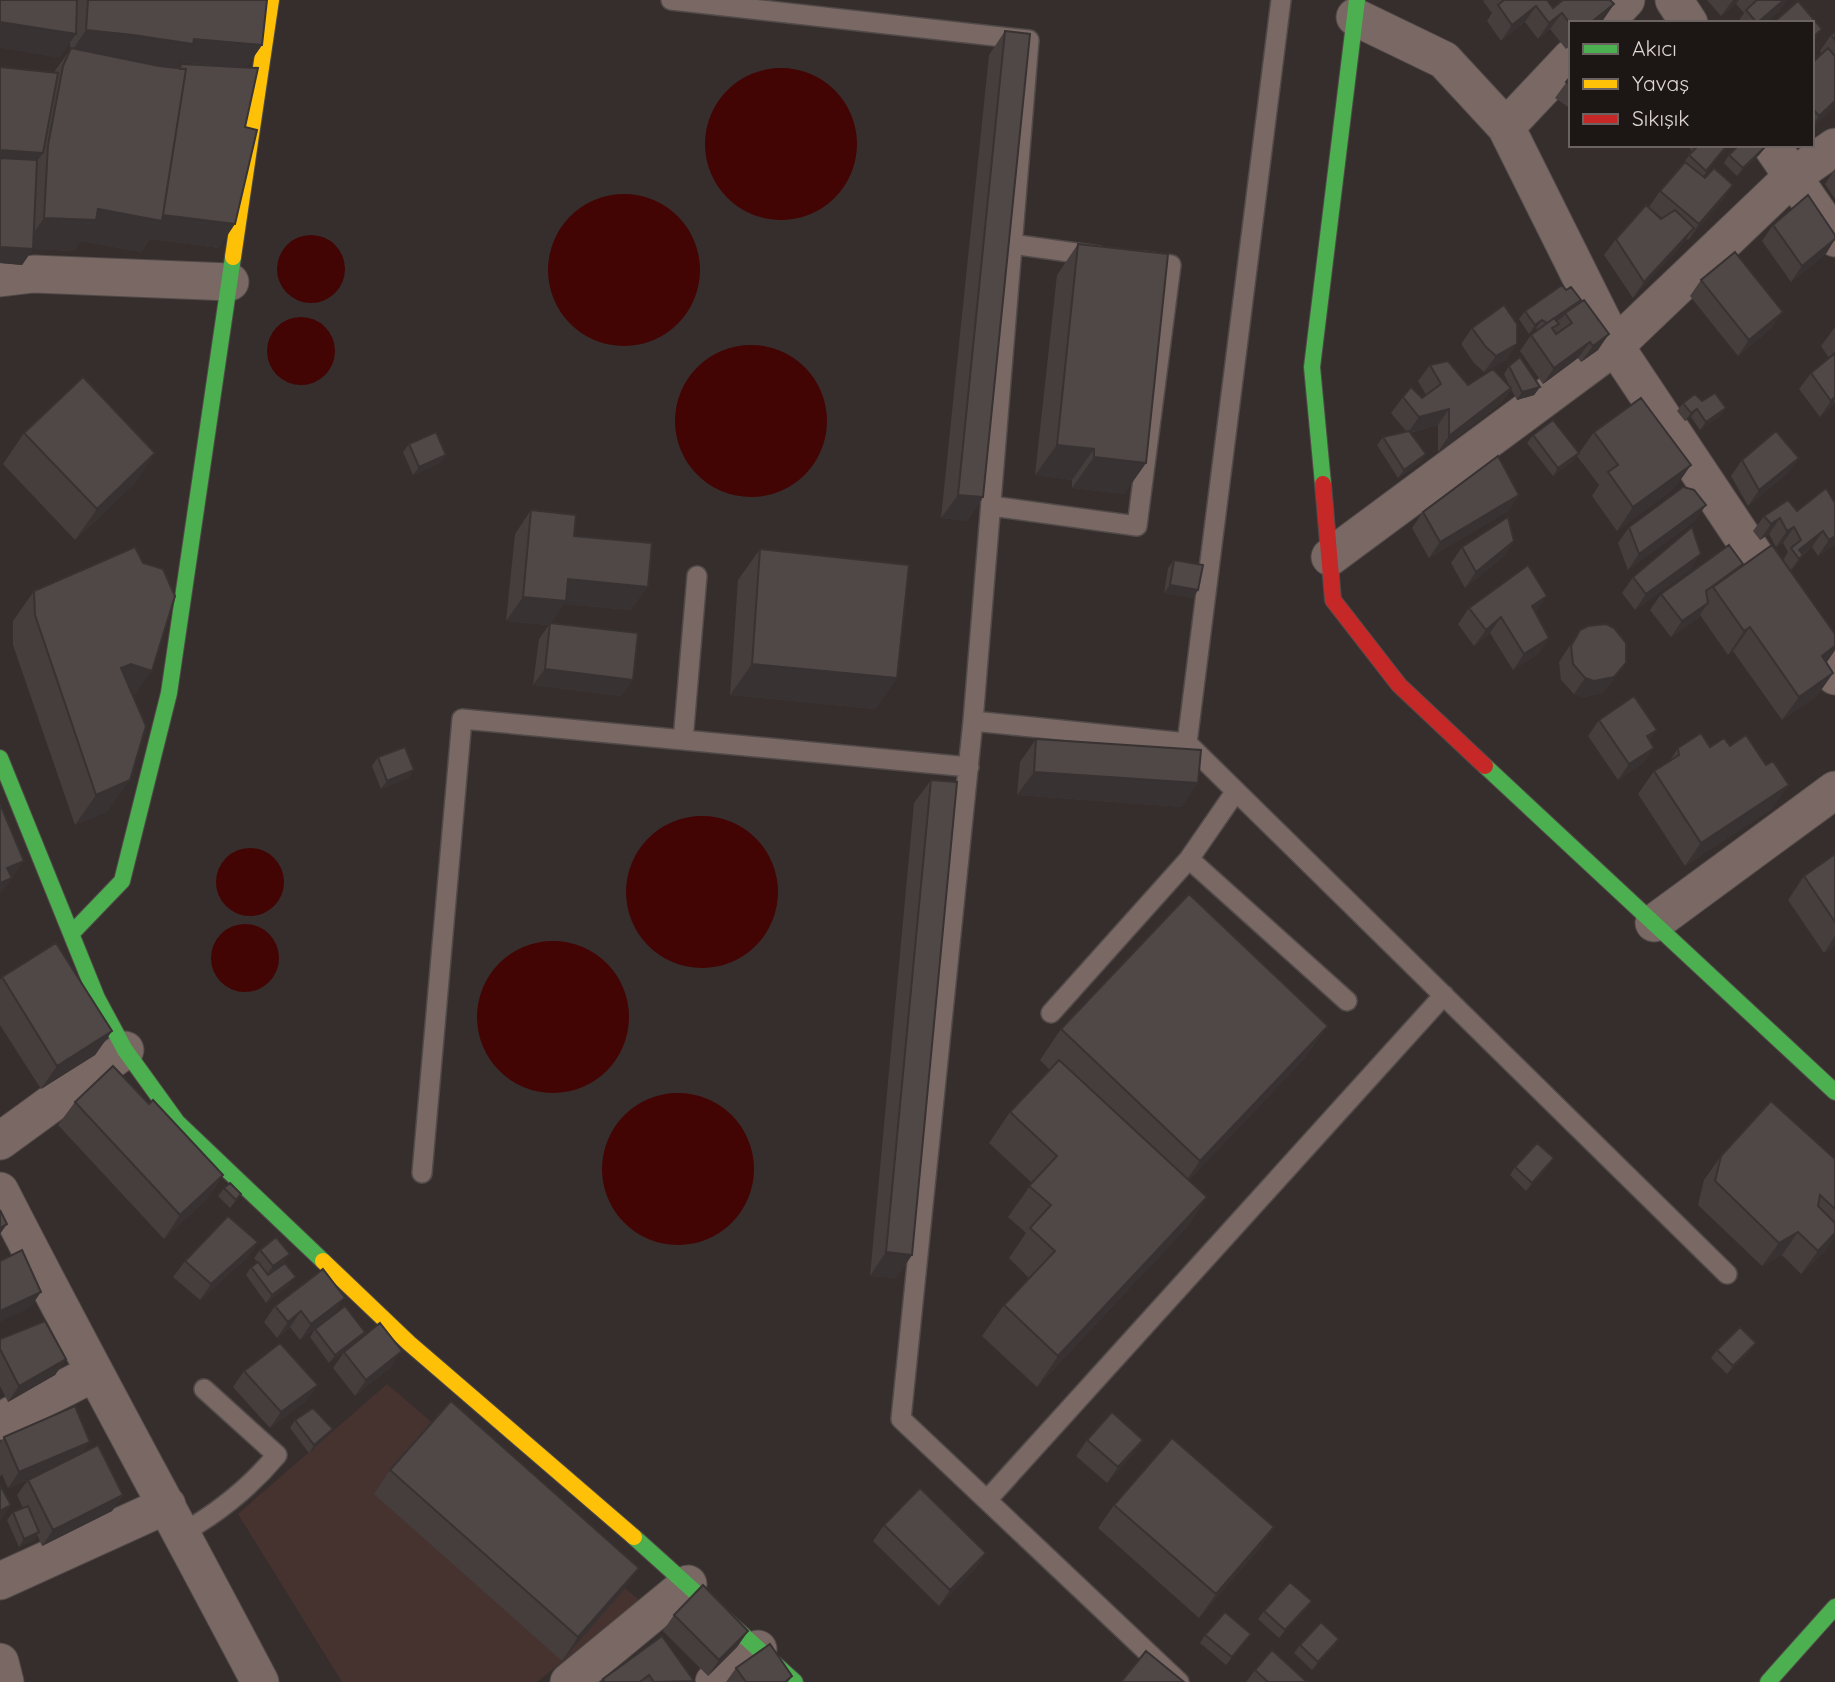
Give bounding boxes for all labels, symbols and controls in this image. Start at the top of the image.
legend [1569,21,1814,147]
text: Akıcı [1632,35,1677,61]
text: Yavaş [1632,70,1689,96]
text: Sıkışık [1632,105,1690,131]

